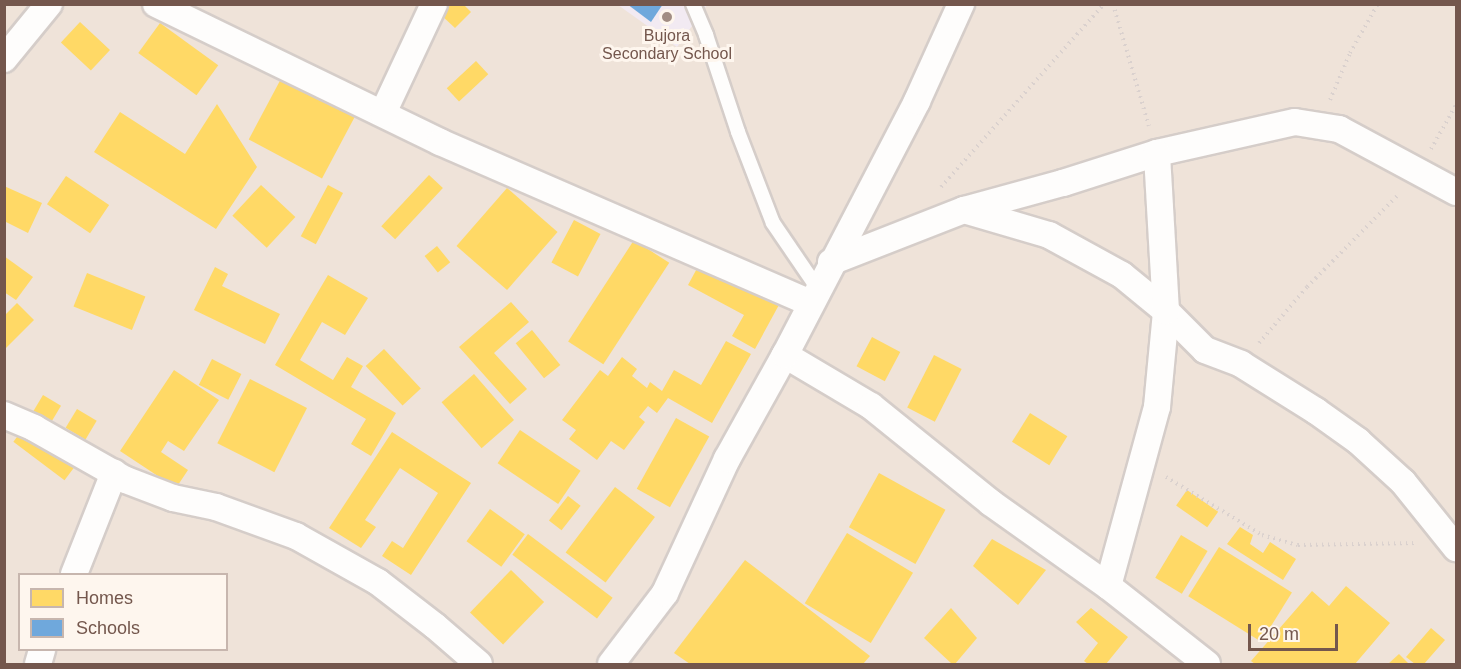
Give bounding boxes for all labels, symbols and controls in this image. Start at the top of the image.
marker: Bujora Secondary School [660,10,674,24]
place label: Bujora Secondary School [602,26,732,64]
legend [18,573,228,651]
text: Homes [76,588,133,608]
scale bar [1251,612,1341,650]
text: Schools [76,618,140,638]
text: 20 m [1259,624,1299,644]

